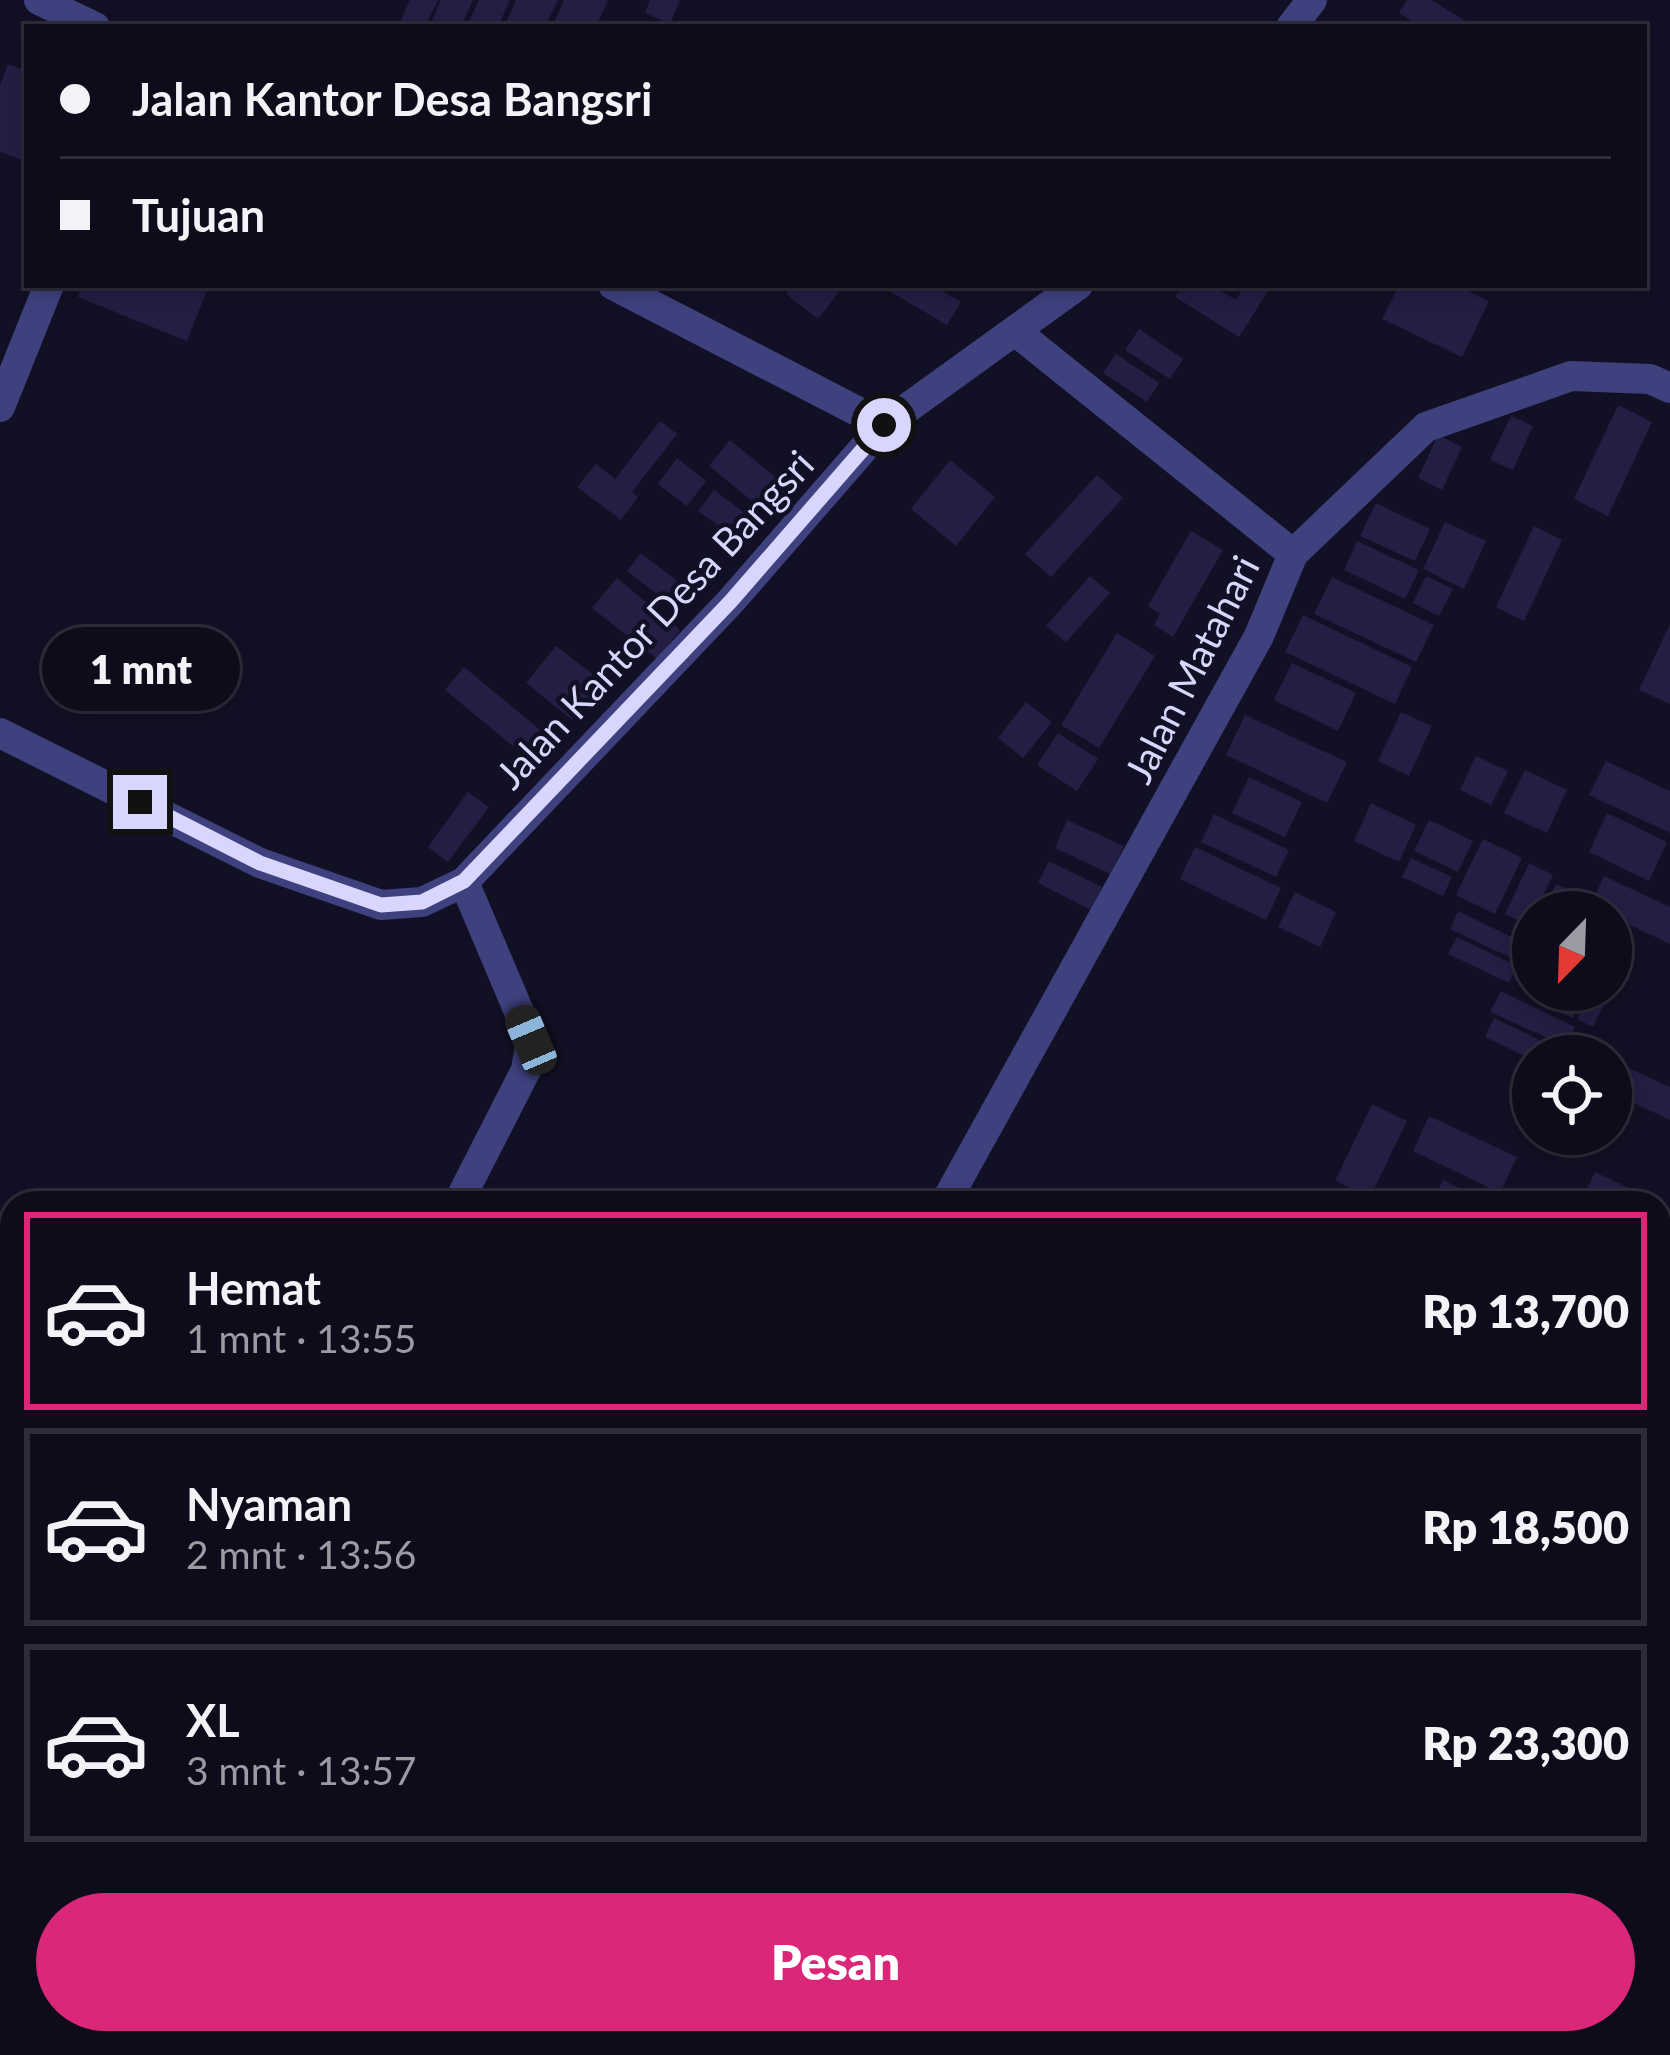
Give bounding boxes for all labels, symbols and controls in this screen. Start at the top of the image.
text: Jalan Kantor Desa Bangsri [132,72,652,126]
text: Tujuan [132,188,265,242]
route start [857,398,911,452]
street label: Jalan Kantor Desa Bangsri [486,441,822,797]
street label: Jalan Matahari [1114,548,1268,790]
callout: 1 mnt [41,628,239,712]
text: 1 mnt [90,646,192,692]
route end [113,775,167,829]
north arrow [1512,891,1632,1011]
map controls [1512,891,1632,1155]
car [500,1000,562,1080]
button: locate [1512,1035,1632,1155]
icon: car [42,1257,150,1365]
text: Hemat [186,1261,321,1315]
text: Rp 13,700 [1422,1284,1629,1338]
text: 1 mnt · 13:55 [186,1315,417,1361]
icon: car [42,1473,150,1581]
text: Nyaman [186,1477,352,1531]
text: Rp 18,500 [1422,1500,1629,1554]
text: 2 mnt · 13:56 [186,1531,417,1577]
icon: car [42,1689,150,1797]
text: XL [186,1693,240,1747]
text: Rp 23,300 [1422,1716,1629,1770]
text: 3 mnt · 13:57 [186,1747,417,1793]
button: Pesan [36,1893,1635,2031]

